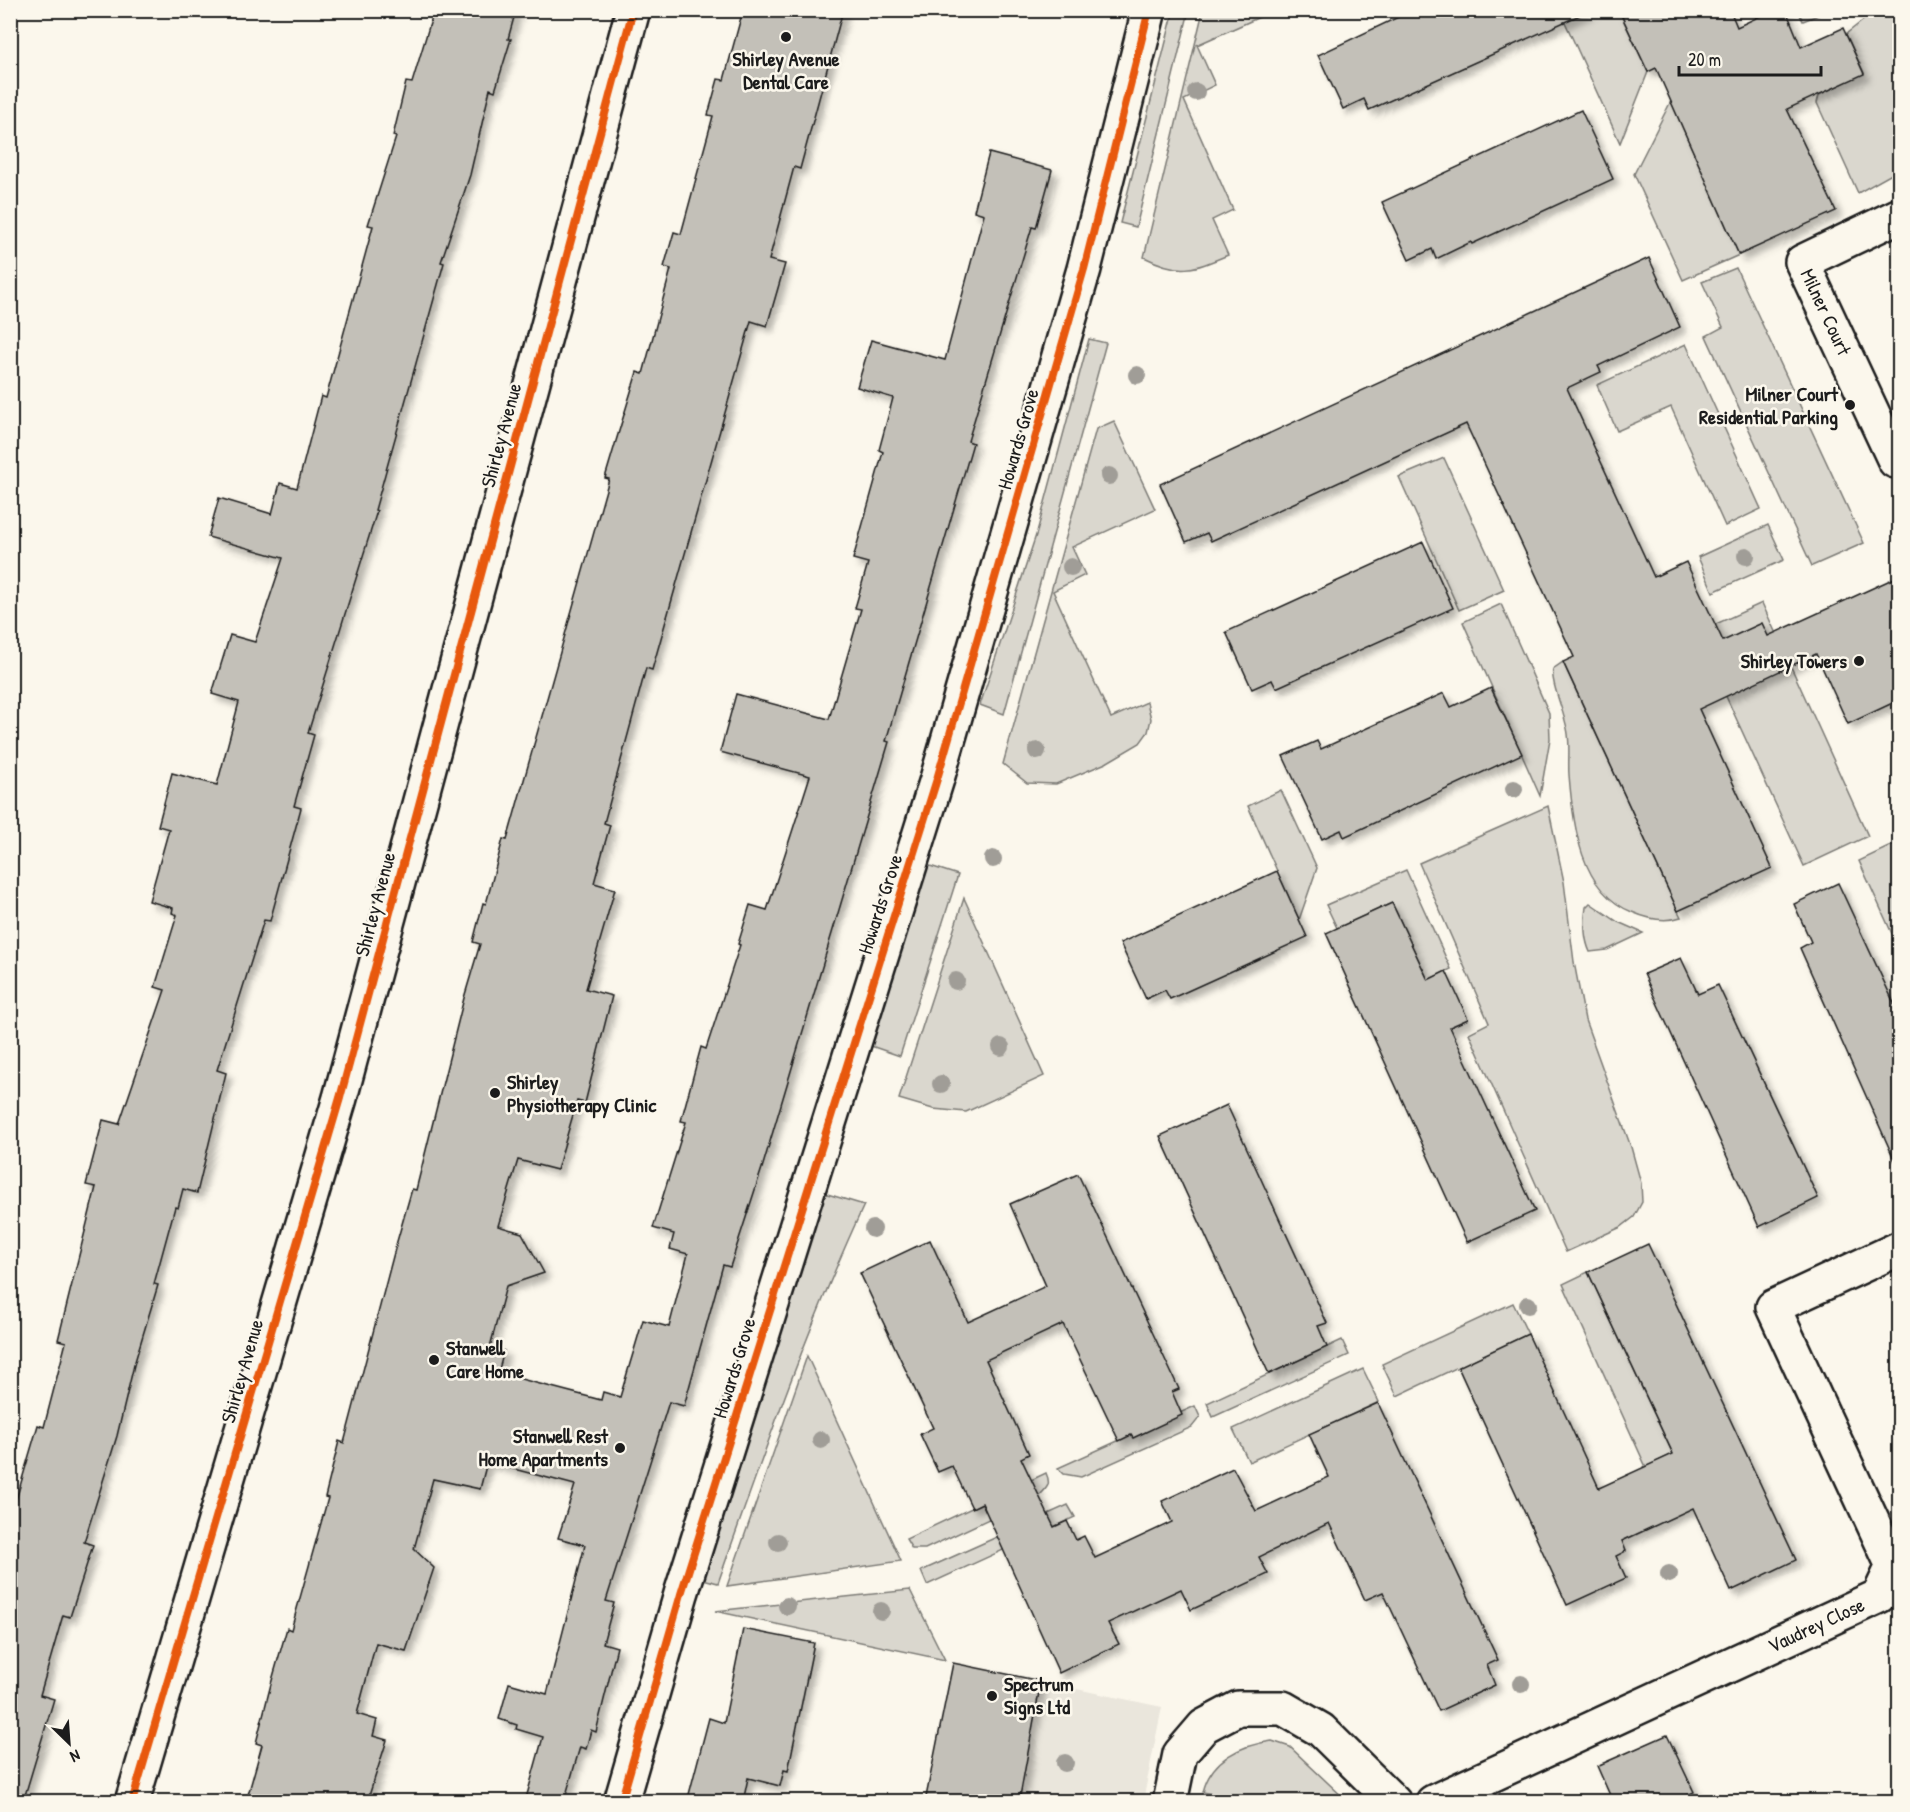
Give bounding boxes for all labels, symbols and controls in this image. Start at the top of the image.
marker: Shirley Avenue Dental Care [779,30,793,44]
scale bar [1679,39,1822,77]
place label: Shirley Avenue Dental Care [733,45,839,95]
text: 20 m [1688,47,1721,72]
street label: Milner Court [1795,264,1859,360]
street label: Shirley Avenue [474,380,527,490]
place label: Milner Court Residential Parking [1699,380,1839,431]
street label: Howards Grove [990,385,1045,492]
marker: Milner Court Residential Parking [1843,398,1857,412]
place label: Shirley Towers [1741,647,1847,675]
marker: Shirley Towers [1852,654,1866,668]
street label: Shirley Avenue [348,849,401,959]
street label: Howards Grove [851,850,908,957]
place label: Shirley Physiotherapy Clinic [507,1068,657,1119]
marker: Shirley Physiotherapy Clinic [488,1086,502,1100]
street label: Howards Grove [705,1314,762,1421]
street label: Shirley Avenue [214,1316,269,1426]
place label: Stanwell Care Home [446,1334,524,1384]
marker: Stanwell Care Home [427,1353,441,1367]
place label: Stanwell Rest Home Apartments [479,1422,609,1473]
marker: Stanwell Rest Home Apartments [613,1441,627,1455]
street label: Vaudrey Close [1763,1591,1869,1659]
place label: Spectrum Signs Ltd [1004,1670,1074,1721]
marker: Spectrum Signs Ltd [985,1689,999,1703]
north arrow [39,1713,99,1773]
text: N [66,1745,84,1769]

